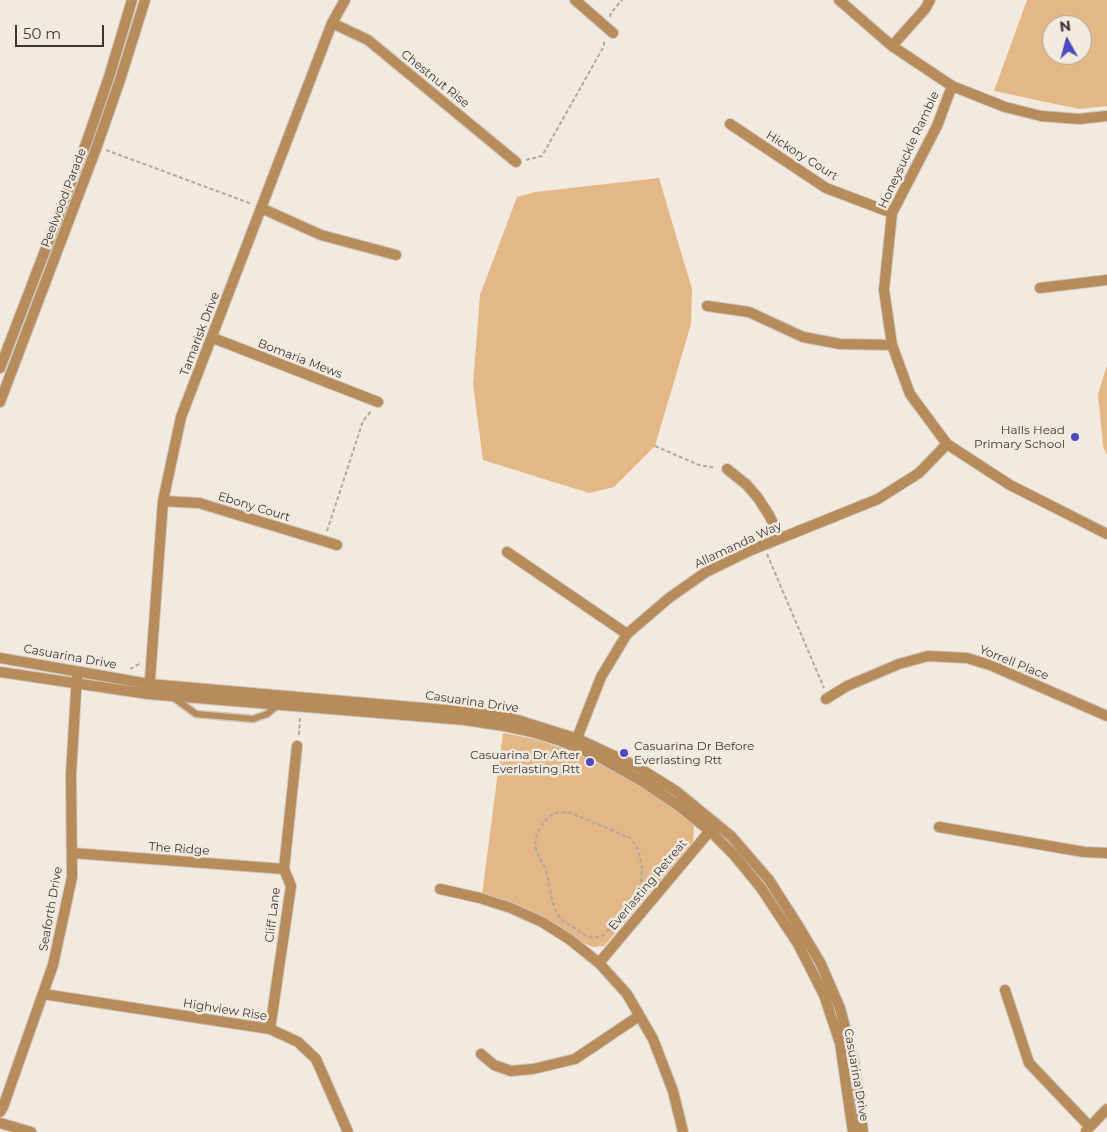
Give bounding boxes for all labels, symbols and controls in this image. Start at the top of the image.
scale bar [18,15,106,47]
north arrow [1042,15,1092,65]
text: N [1059,16,1072,36]
text: 50 m [23,24,61,43]
street label: Chestnut Rise [398,47,472,111]
street label: Honeysuckle Ramble [876,89,942,211]
street label: Hickory Court [763,128,841,184]
street label: Peelwood Parade [38,146,90,250]
street label: Tamarisk Drive [177,290,223,378]
street label: Bomaria Mews [256,336,344,382]
place label: Halls Head Primary School [974,423,1065,451]
marker: Halls Head Primary School [1069,431,1081,443]
street label: Ebony Court [216,489,292,525]
street label: Allamanda Way [692,519,784,571]
street label: Casuarina Drive [22,642,118,672]
street label: Yorrell Place [977,643,1051,683]
street label: Casuarina Drive [424,688,520,716]
place label: Casuarina Dr Before Everlasting Rtt [634,739,754,767]
marker: Casuarina Dr Before Everlasting Rtt [618,747,630,759]
place label: Casuarina Dr After Everlasting Rtt [470,748,580,776]
marker: Casuarina Dr After Everlasting Rtt [584,756,596,768]
street label: Everlasting Retreat [606,837,690,933]
street label: The Ridge [148,840,210,858]
street label: Seaforth Drive [36,866,66,952]
street label: Cliff Lane [262,886,284,944]
street label: Highview Rise [182,996,268,1024]
street label: Casuarina Drive [841,1027,871,1123]

